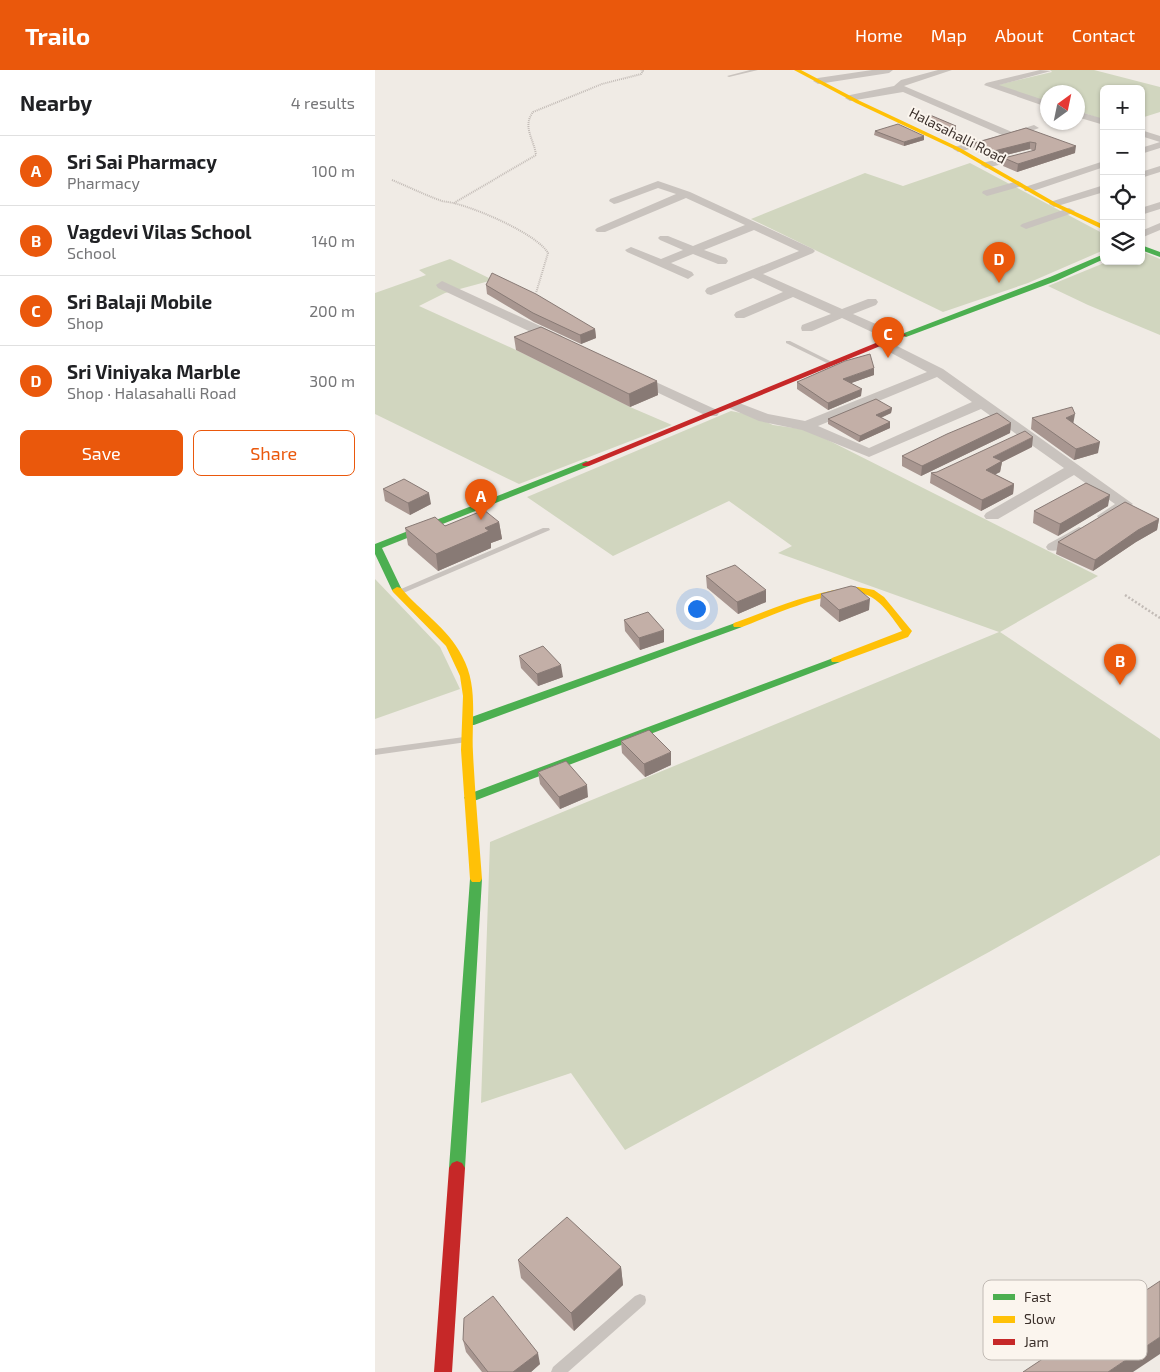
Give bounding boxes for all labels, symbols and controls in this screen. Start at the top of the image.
text: Trailo [25,21,90,50]
text: Home [855,24,903,46]
text: Map [931,24,967,46]
text: About [995,24,1044,46]
text: Contact [1072,24,1135,46]
north arrow [1040,85,1085,130]
map controls [1100,85,1145,265]
button: + [1100,85,1145,130]
text: Nearby [20,90,92,115]
text: 4 results [291,93,355,112]
street label: Halasahalli Road [907,103,1009,167]
button: − [1100,130,1145,175]
text: Sri Sai Pharmacy [67,150,217,173]
text: A [31,161,41,180]
text: 100 m [312,161,355,180]
text: Pharmacy [67,173,140,192]
button: locate [1100,175,1145,220]
text: Vagdevi Vilas School [67,220,252,243]
button: layers [1100,220,1145,265]
text: B [31,231,41,250]
text: 140 m [312,231,355,250]
pin: D [983,242,1015,283]
text: School [67,243,116,262]
text: Sri Balaji Mobile [67,290,212,313]
text: C [31,301,41,320]
text: 200 m [309,301,355,320]
text: Shop [67,313,104,332]
pin: C [872,317,904,358]
text: Sri Viniyaka Marble [67,360,241,383]
text: D [31,371,41,390]
text: 300 m [309,371,355,390]
text: Shop · Halasahalli Road [67,383,236,402]
button: Save [20,430,183,476]
button: Share [193,430,355,476]
pin: A [465,479,497,520]
your location [684,596,710,622]
pin: B [1104,644,1136,685]
legend [983,1280,1147,1360]
text: Fast [1024,1288,1051,1305]
text: Slow [1024,1310,1056,1327]
text: Jam [1024,1333,1049,1350]

